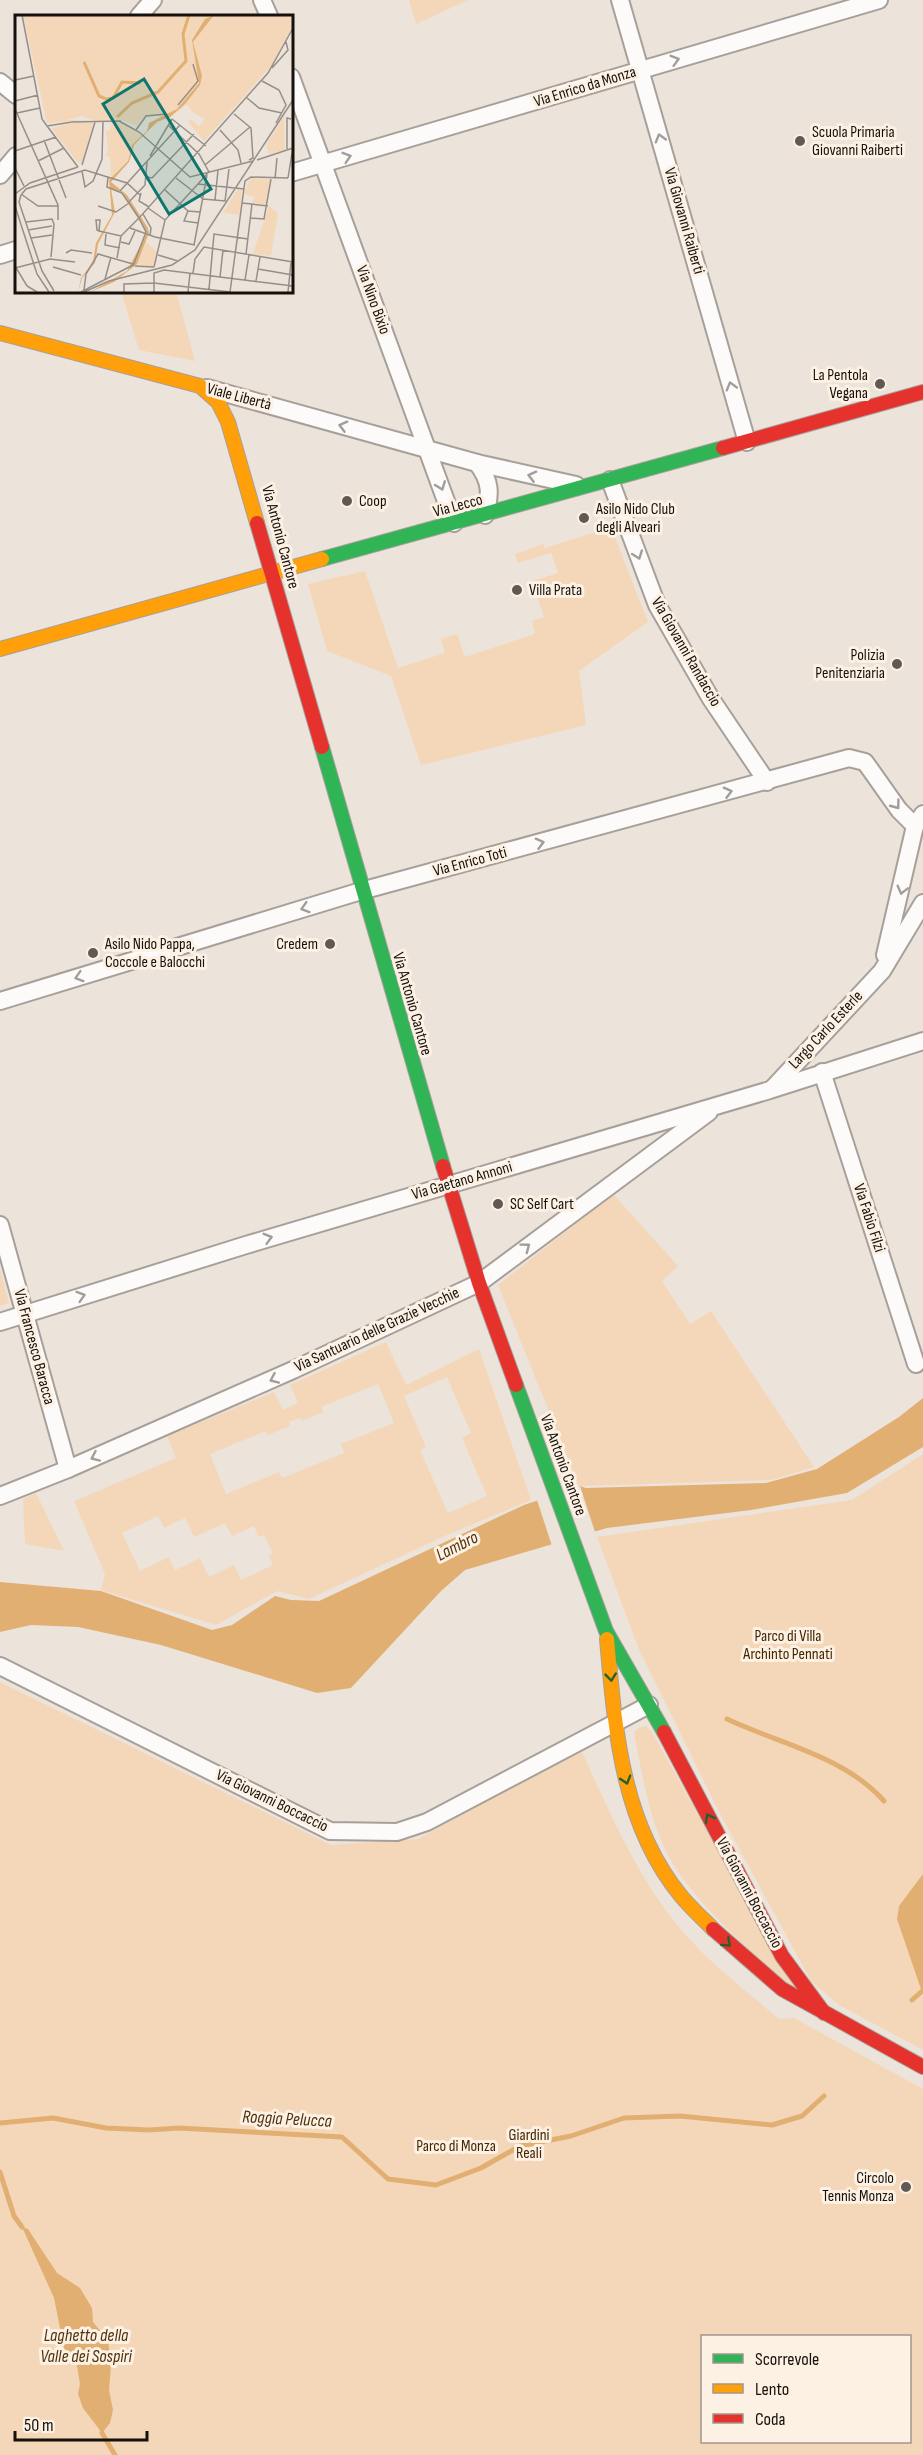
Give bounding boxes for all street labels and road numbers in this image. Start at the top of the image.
street label: Via Enrico da Monza [532,62,638,112]
street label: Via Giovanni Raiberti [660,166,708,276]
street label: Via Nino Bixio [352,263,394,337]
street label: Viale Libertà [205,379,273,415]
street label: Via Antonio Cantore [257,483,303,591]
street label: Via Lecco [431,490,485,522]
street label: Via Giovanni Randaccio [647,594,725,710]
street label: Via Enrico Toti [431,843,509,881]
street label: Via Antonio Cantore [388,950,436,1058]
street label: Largo Carlo Esterle [785,987,867,1073]
street label: Via Gaetano Annoni [410,1158,514,1204]
street label: Via Fabio Filzi [849,1181,889,1255]
street label: Via Santuario delle Grazie Vecchie [292,1283,462,1377]
street label: Via Francesco Baracca [9,1287,59,1407]
street label: Via Antonio Cantore [536,1412,590,1518]
street label: Via Giovanni Boccaccio [213,1766,331,1836]
street label: Via Giovanni Boccaccio [712,1834,786,1952]

